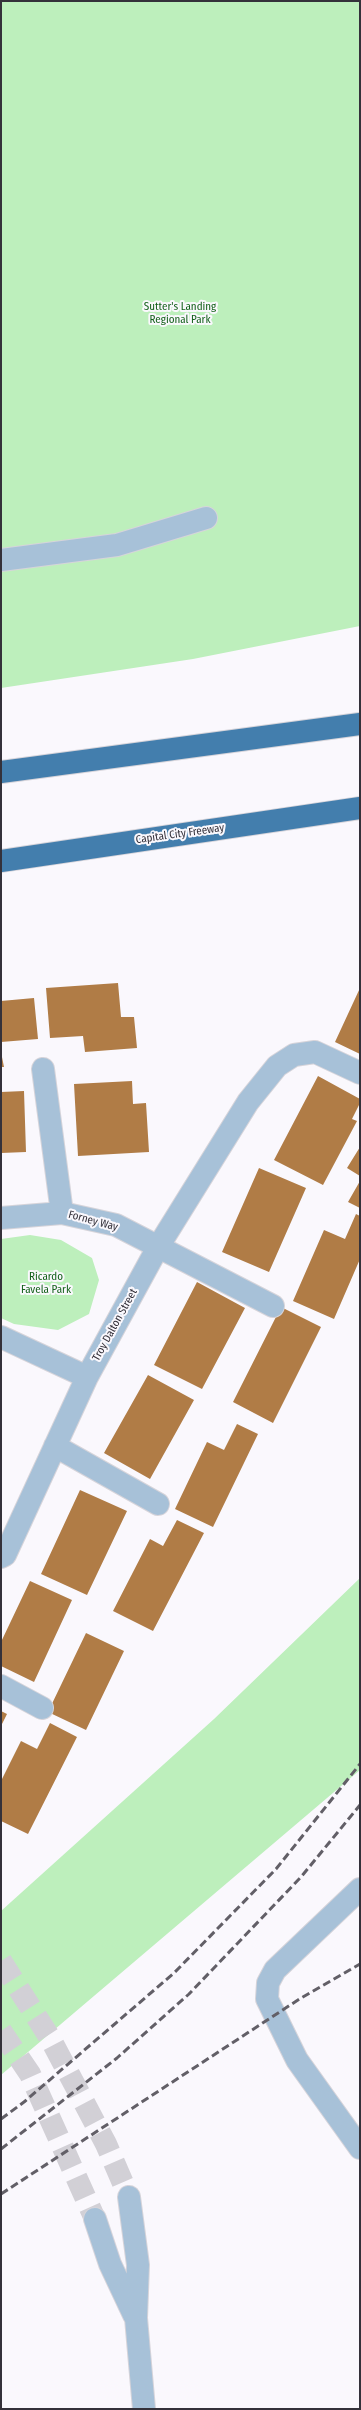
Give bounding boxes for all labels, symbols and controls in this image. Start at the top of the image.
park label: Sutter's Landing Regional Park [144,300,216,326]
street label: Capital City Freeway [135,821,225,847]
street label: Forney Way [67,1208,119,1234]
park label: Ricardo Favela Park [21,1270,71,1296]
street label: Troy Dalton Street [90,1287,140,1363]

